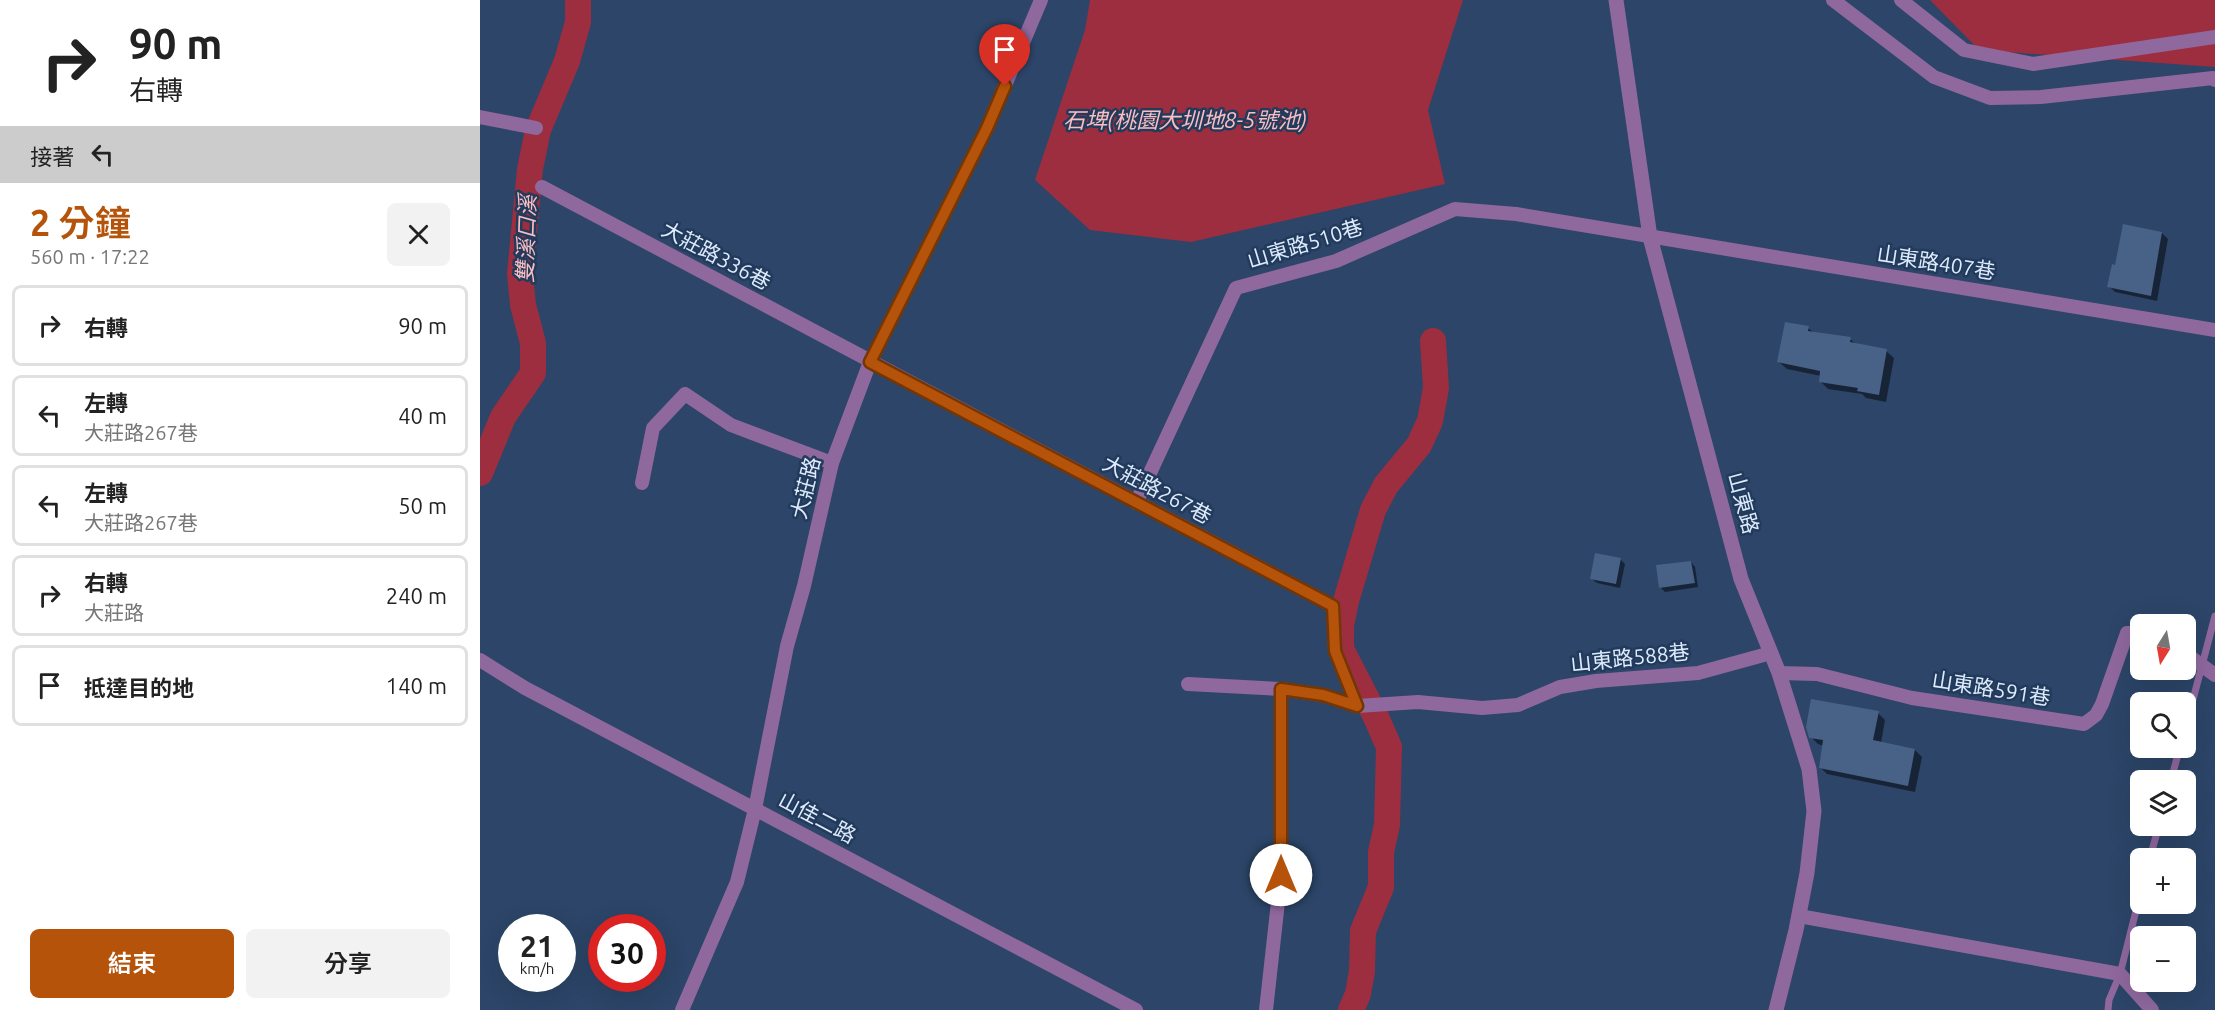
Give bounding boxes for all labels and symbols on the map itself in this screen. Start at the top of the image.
pin [979,24,1030,86]
water label: 石埤(桃園大圳地8-5號池) [1063,107,1307,133]
water label: 雙溪口溪 [511,192,540,283]
street label: 山東路510巷 [1244,214,1365,272]
street label: 大莊路336巷 [658,216,775,294]
street label: 山東路407巷 [1875,241,1997,283]
street label: 大莊路267巷 [1099,450,1216,528]
street label: 大莊路 [786,454,824,521]
street label: 山東路 [1724,469,1764,536]
north arrow [2130,614,2196,680]
street label: 山東路588巷 [1569,639,1691,675]
street label: 山東路591巷 [1930,667,2052,709]
street label: 山佳二路 [775,787,860,847]
position arrow [1249,843,1313,907]
speed limit sign: 30 [588,914,666,992]

